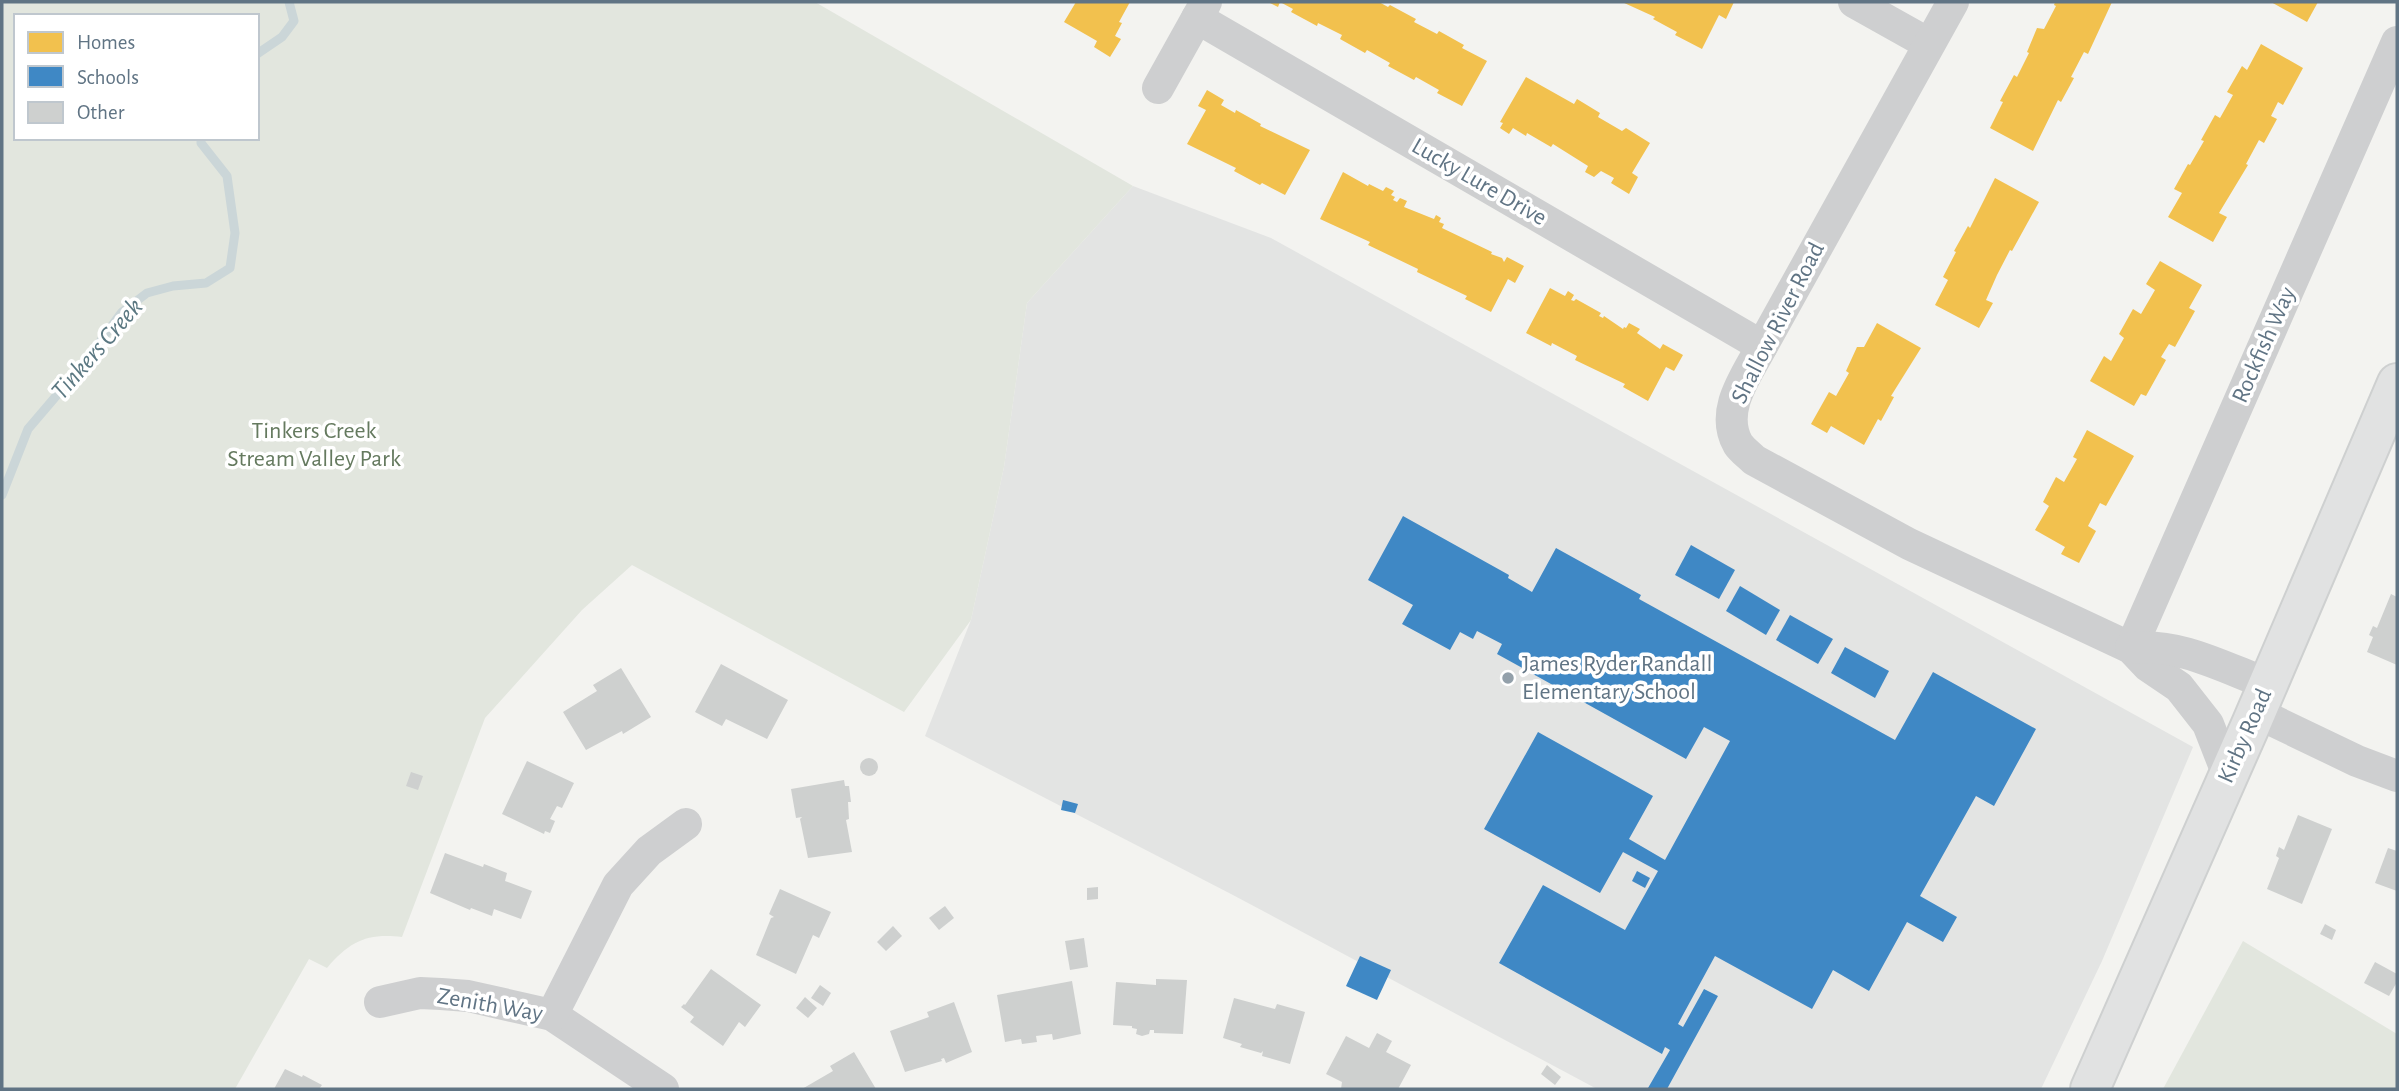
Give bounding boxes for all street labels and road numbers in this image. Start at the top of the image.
street label: Lucky Lure Drive [1408,134,1550,230]
street label: Shallow River Road [1727,238,1829,408]
street label: Rockfish Way [2228,283,2300,407]
street label: Kirby Road [2214,685,2276,787]
street label: Zenith Way [435,984,545,1026]

